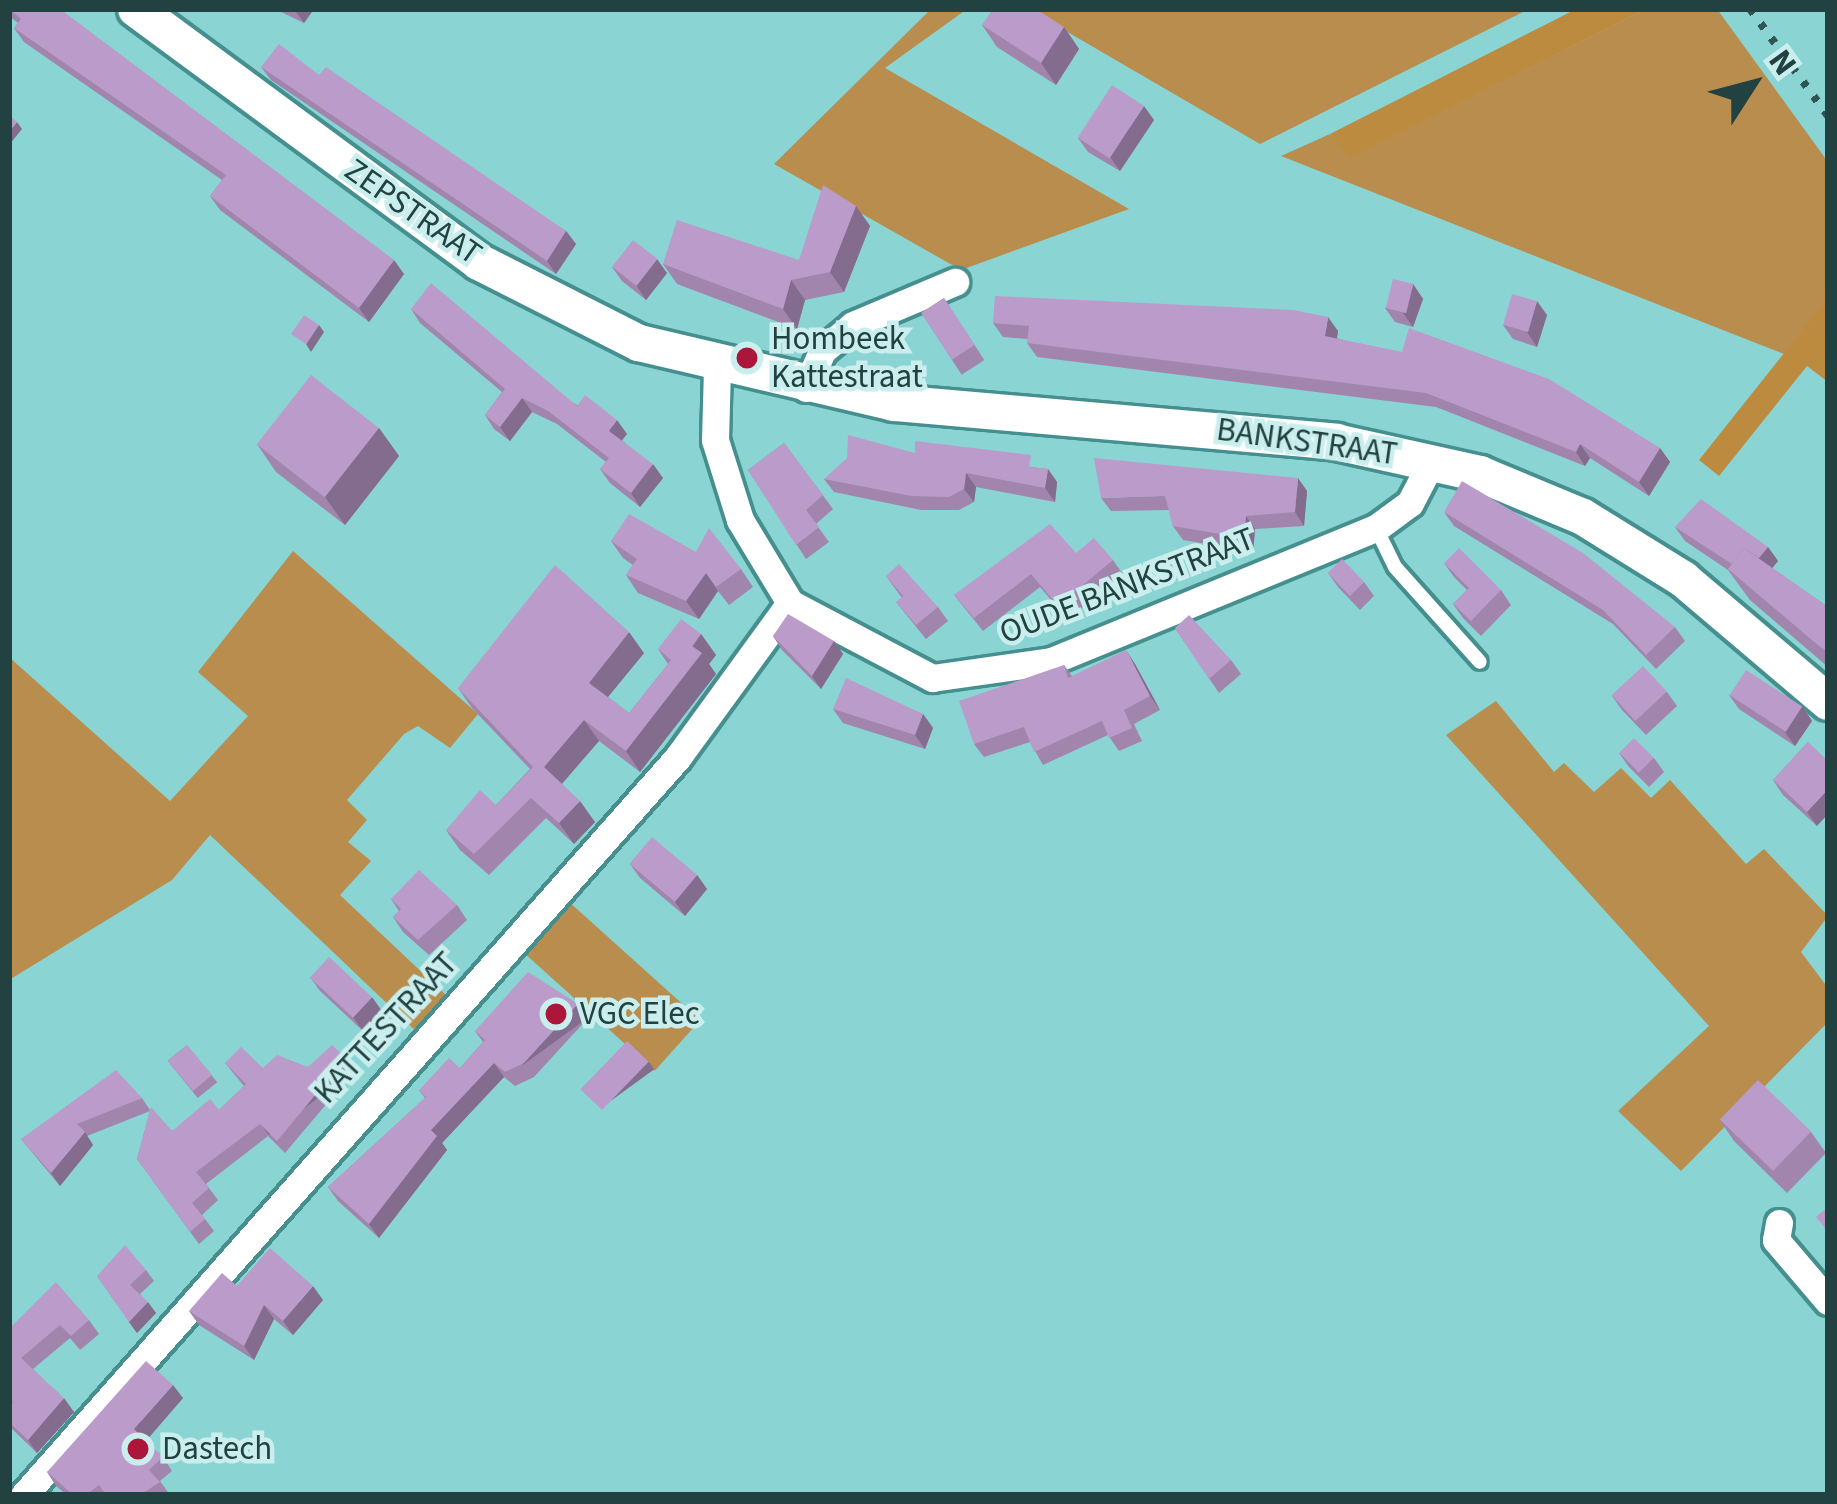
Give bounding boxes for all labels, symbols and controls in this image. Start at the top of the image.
north arrow [1693,24,1813,144]
text: N [1757,40,1808,85]
street label: ZEPSTRAAT [337,150,489,274]
place label: Hombeek Kattestraat [771,319,923,397]
marker: Hombeek Kattestraat [734,345,760,371]
street label: BANKSTRAAT [1214,410,1400,474]
street label: OUDE BANKSTRAAT [994,519,1260,653]
street label: KATTESTRAAT [306,944,466,1112]
place label: VGC Elec [580,994,700,1034]
marker: VGC Elec [543,1001,569,1027]
place label: Dastech [162,1429,272,1469]
marker: Dastech [125,1436,151,1462]

